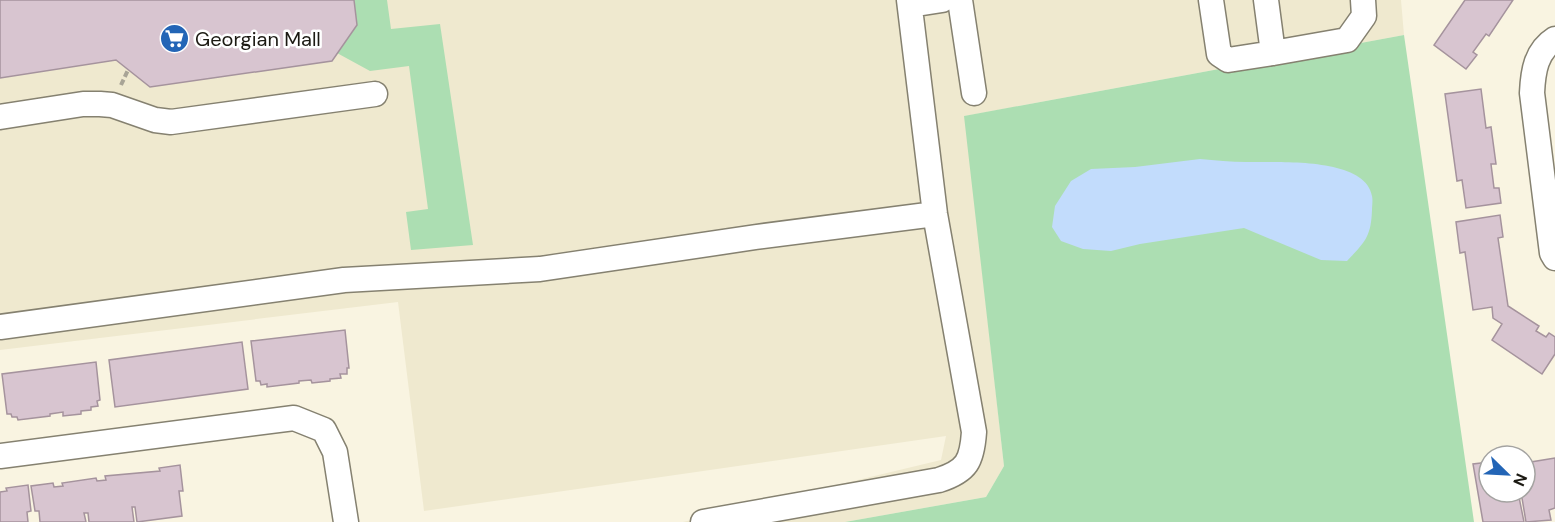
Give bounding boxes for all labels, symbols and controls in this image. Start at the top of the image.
supermarket icon: Georgian Mall [158,23,190,55]
place label: Georgian Mall [195,26,321,52]
north arrow [1477,444,1537,504]
text: N [1508,470,1532,489]

